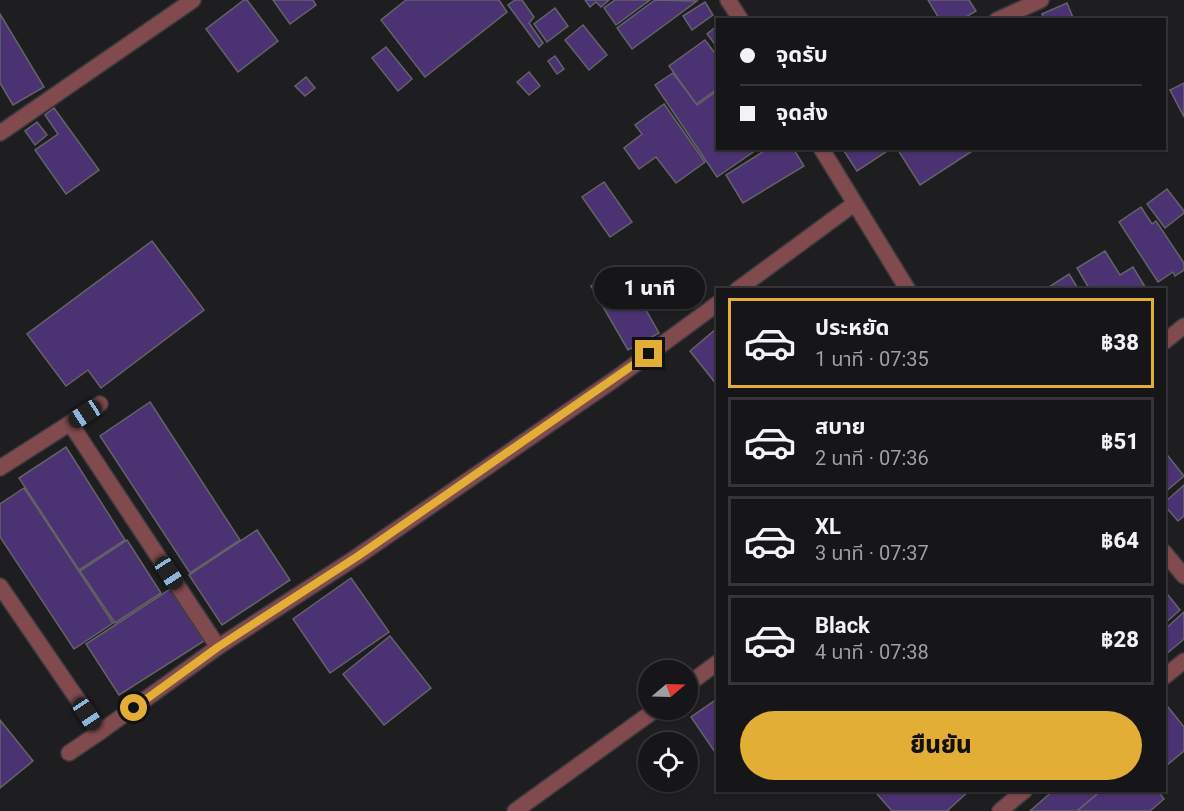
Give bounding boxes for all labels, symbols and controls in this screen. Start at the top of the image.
text: จุดรับ [776,42,828,67]
text: จุดส่ง [776,100,828,125]
callout: 1 นาที [594,267,704,309]
text: 1 นาที [624,276,675,300]
text: ประหยัด [815,315,890,340]
icon: car [743,316,797,370]
text: ฿38 [1101,330,1139,355]
route end [635,340,662,367]
text: 1 นาที · 07:35 [815,347,929,371]
car [65,397,105,431]
text: สบาย [815,414,865,439]
icon: car [743,415,797,469]
text: ฿51 [1101,429,1139,454]
text: 2 นาที · 07:36 [815,446,929,470]
icon: car [743,514,797,568]
text: XL [815,514,841,539]
text: ฿64 [1101,528,1139,553]
text: 3 นาที · 07:37 [815,541,929,565]
car [152,553,186,593]
icon: car [743,613,797,667]
text: Black [815,613,870,638]
text: ฿28 [1101,627,1139,652]
text: 4 นาที · 07:38 [815,640,929,664]
north arrow [638,660,698,720]
map controls [638,660,698,792]
car [69,694,105,734]
route start [120,694,147,721]
button: ยืนยัน [740,711,1142,780]
button: locate [638,732,698,792]

